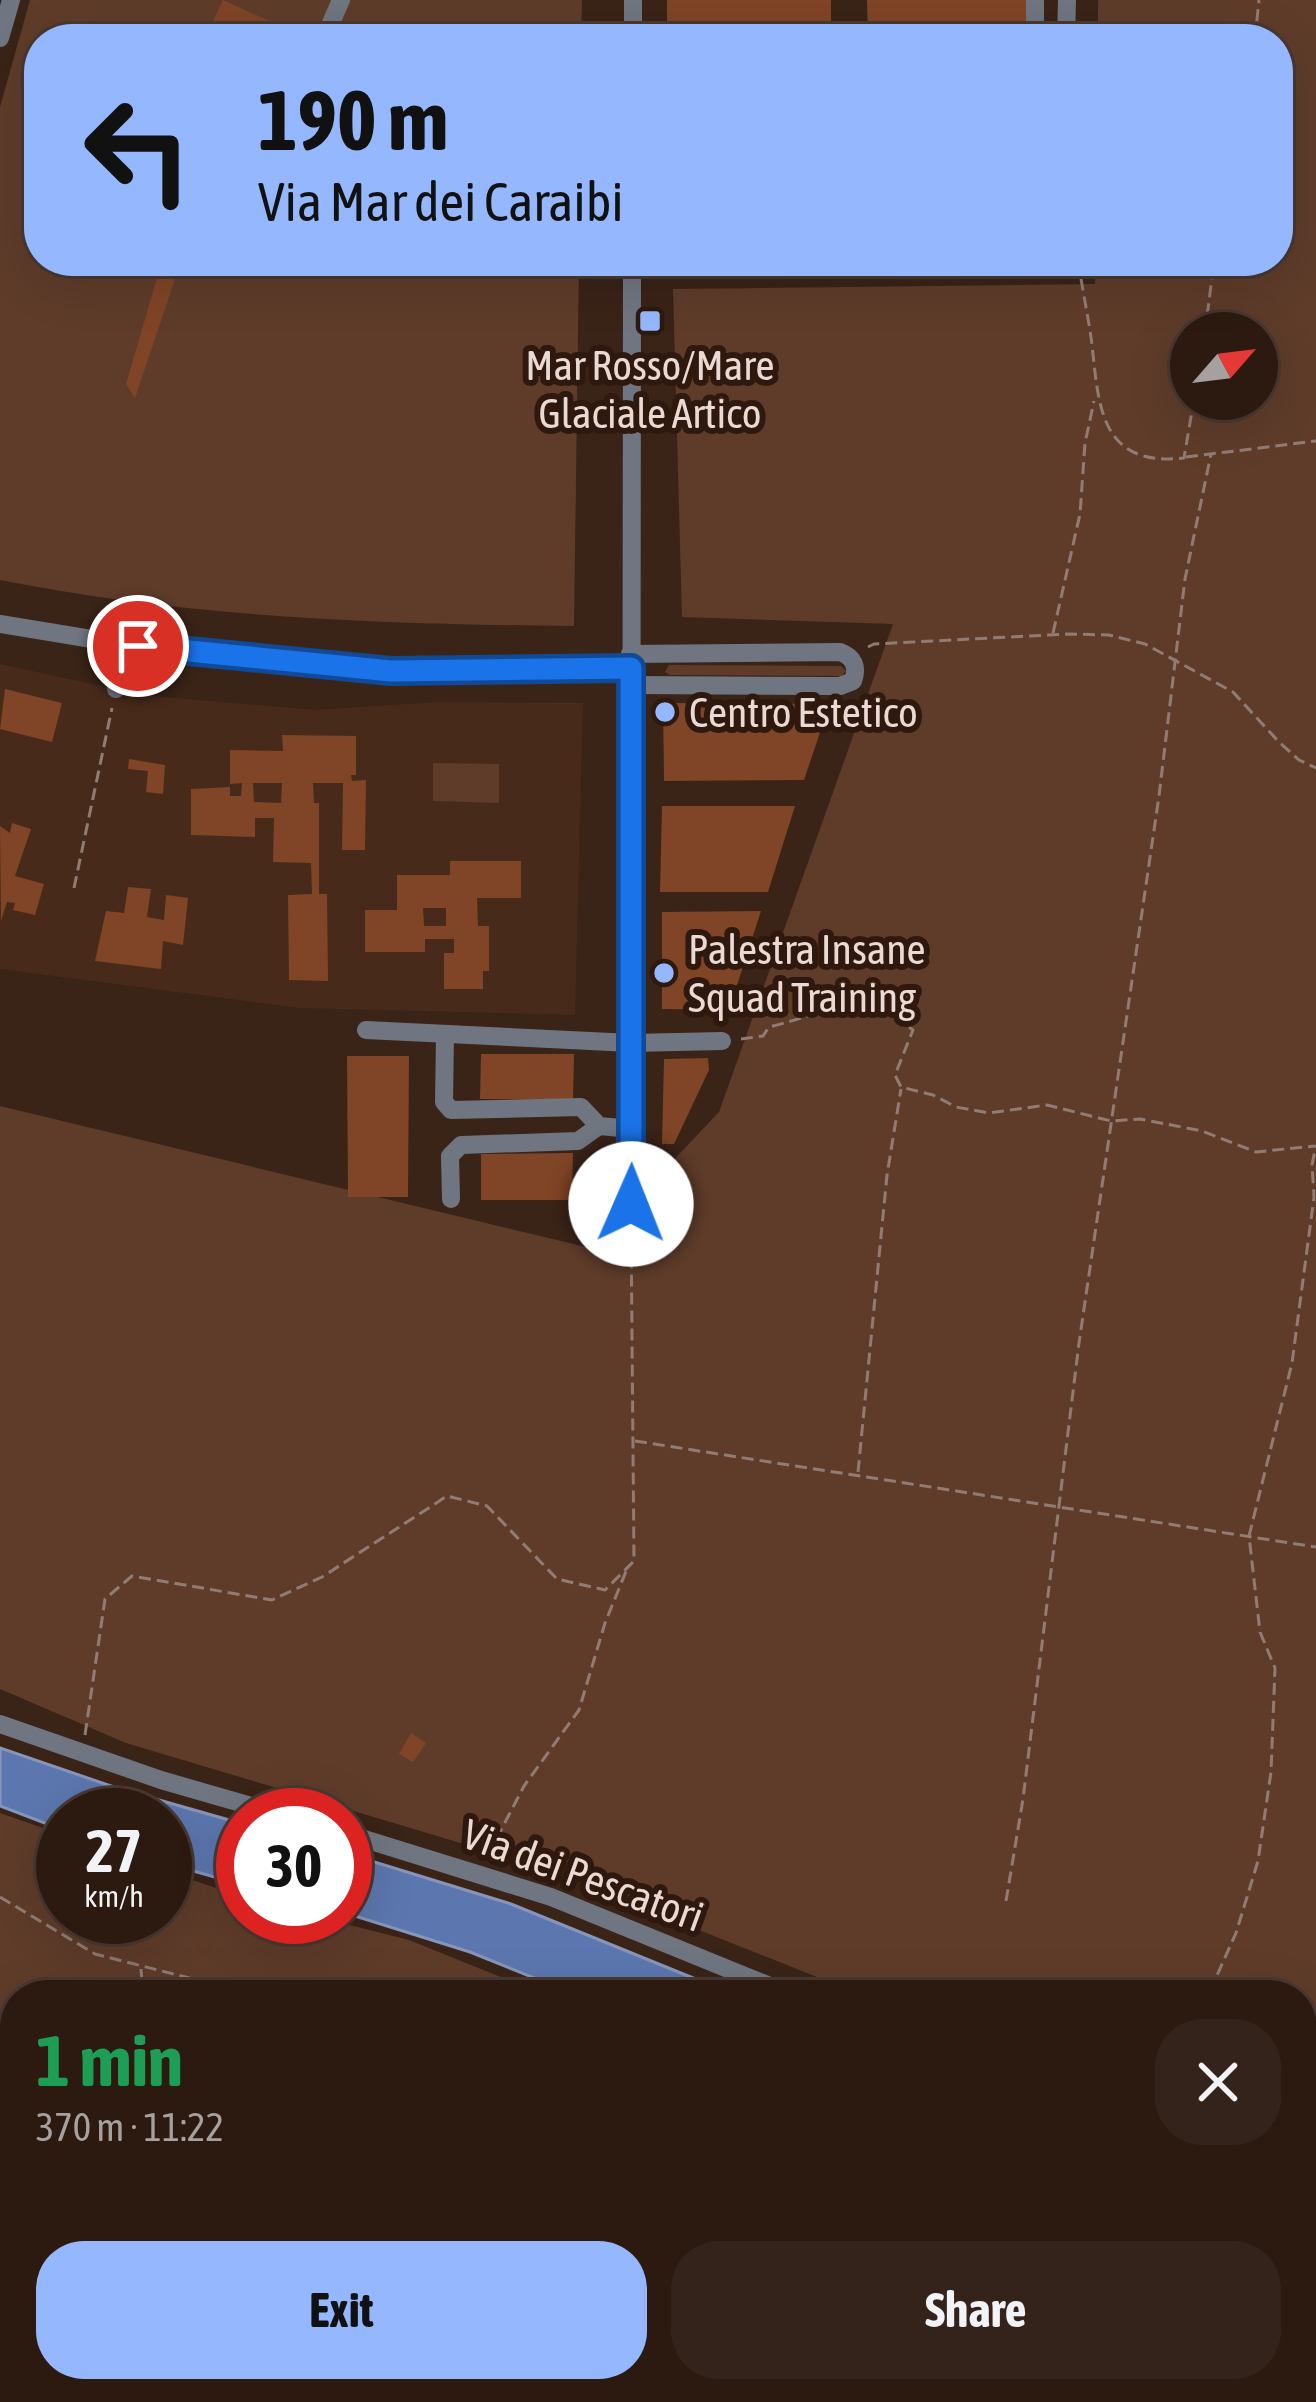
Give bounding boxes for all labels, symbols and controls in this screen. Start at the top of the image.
icon: left [60,72,216,228]
text: 190 m [258,72,448,168]
text: Via Mar dei Caraibi [258,171,624,232]
marker: Mar Rosso/Mare Glaciale Artico [637,308,663,334]
north arrow [1170,312,1278,420]
map controls [1170,312,1278,420]
place label: Mar Rosso/Mare Glaciale Artico [525,341,775,437]
pin [87,595,189,697]
icon: arrive [105,613,171,679]
place label: Centro Estetico [689,688,918,736]
marker: Centro Estetico [652,699,678,725]
place label: Palestra Insane Squad Training [688,925,926,1021]
marker: Palestra Insane Squad Training [651,960,677,986]
position arrow [568,1141,694,1267]
speed limit sign: 30 [216,1788,372,1944]
street label: Via dei Pescatori [456,1809,710,1941]
text: 27 [86,1816,142,1885]
text: km/h [84,1879,144,1913]
text: 1 min [36,2019,183,2101]
button: close [1155,2019,1281,2145]
text: 370 m · 11:22 [36,2105,224,2149]
button: Exit [36,2241,647,2379]
button: Share [671,2241,1281,2379]

